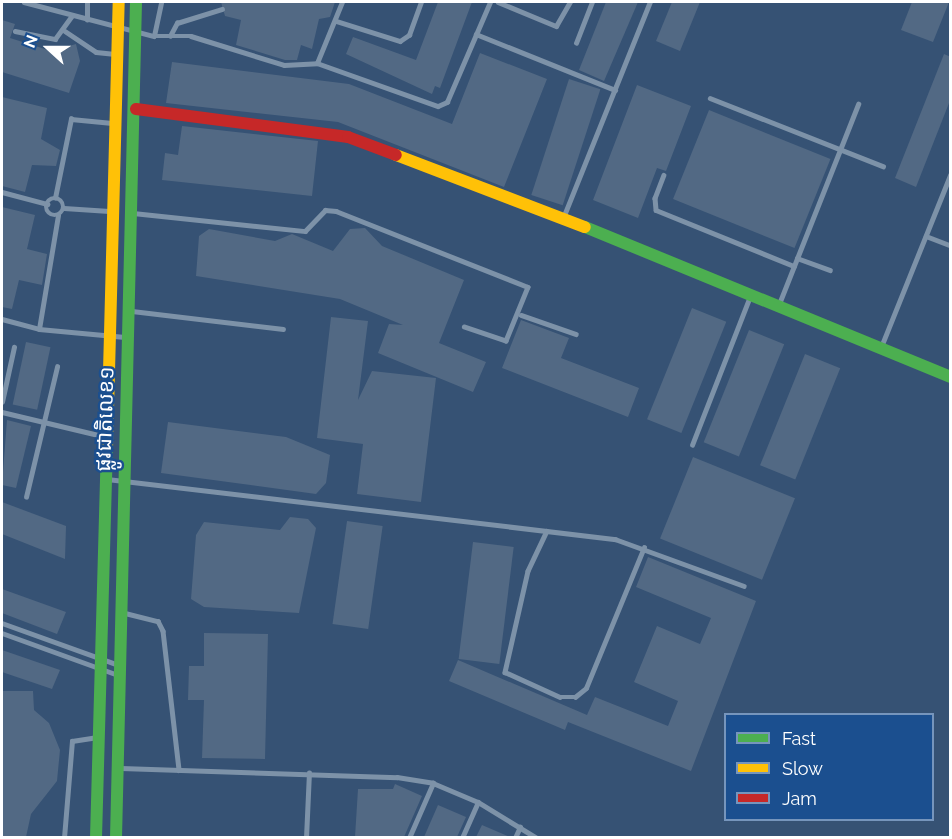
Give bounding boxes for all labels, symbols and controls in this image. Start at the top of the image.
north arrow [18,18,78,78]
text: N [20,32,42,50]
street label: ផ្លូវជាតិលេខ១ [91,366,119,472]
legend [724,713,934,821]
text: Fast [782,728,816,749]
text: Slow [782,758,823,779]
text: Jam [782,788,817,809]

